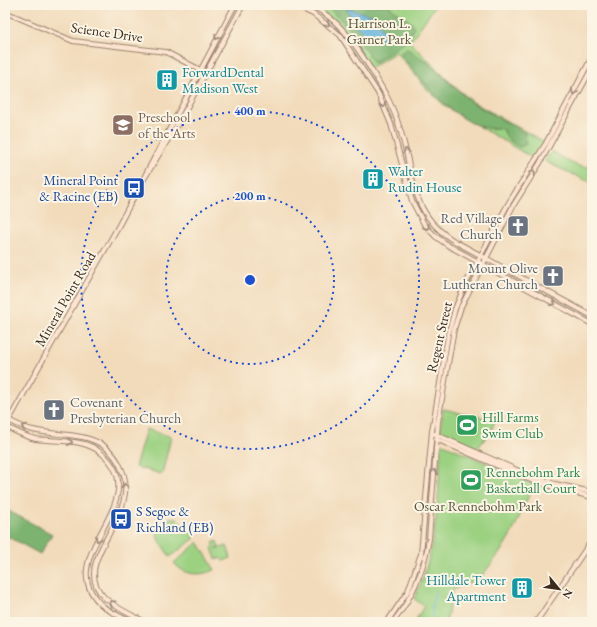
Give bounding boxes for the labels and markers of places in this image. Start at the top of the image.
place label: ForwardDental Madison West [182,63,264,97]
building icon: ForwardDental Madison West [154,67,180,93]
place label: Preschool of the Arts [138,108,196,142]
school or university icon: Preschool of the Arts [110,112,136,138]
place label: Walter Rudin House [388,162,462,196]
building icon: Walter Rudin House [360,166,386,192]
place label: Mineral Point & Racine (EB) [39,171,119,205]
bus stop icon: Mineral Point & Racine (EB) [121,175,147,201]
place label: Red Village Church [440,209,503,243]
church icon: Red Village Church [505,213,531,239]
place label: Mount Olive Lutheran Church [443,259,539,293]
church icon: Mount Olive Lutheran Church [540,263,566,289]
centre of rings [243,273,257,287]
place label: Covenant Presbyterian Church [70,393,181,427]
church icon: Covenant Presbyterian Church [41,397,67,423]
place label: Hill Farms Swim Club [482,408,543,442]
sports icon: Hill Farms Swim Club [454,412,480,438]
place label: Rennebohm Park Basketball Court [486,463,581,497]
sports icon: Rennebohm Park Basketball Court [458,467,484,493]
place label: S Segoe & Richland (EB) [136,502,213,536]
bus stop icon: S Segoe & Richland (EB) [108,506,134,532]
place label: Hilldale Tower Apartment [426,571,507,605]
building icon: Hilldale Tower Apartment [509,575,535,601]

